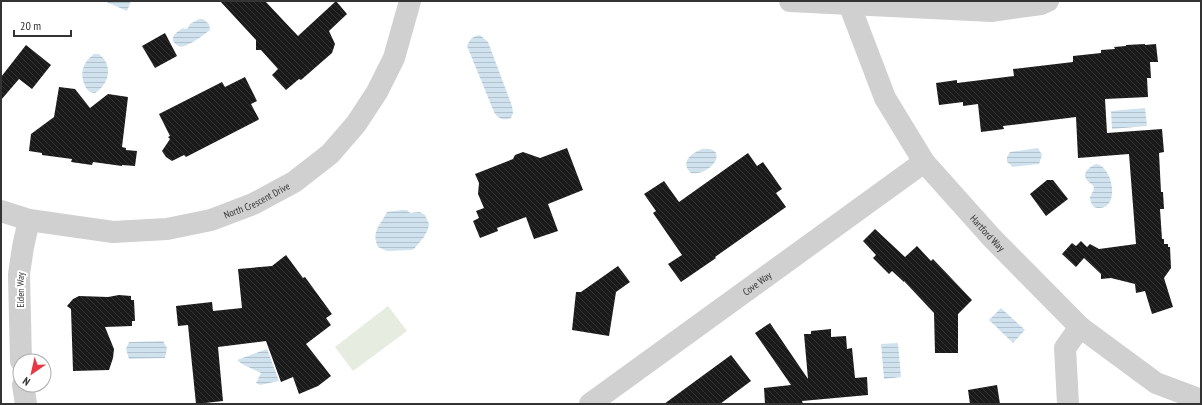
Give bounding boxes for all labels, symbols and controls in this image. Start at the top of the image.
scale bar [14,12,71,38]
text: 20 m [20,18,41,33]
street label: North Crescent Drive [222,179,292,222]
street label: Hartford Way [967,212,1008,254]
street label: Cove Way [740,269,774,298]
street label: Elden Way [14,272,27,308]
north arrow [12,353,52,393]
text: N [20,374,33,389]

